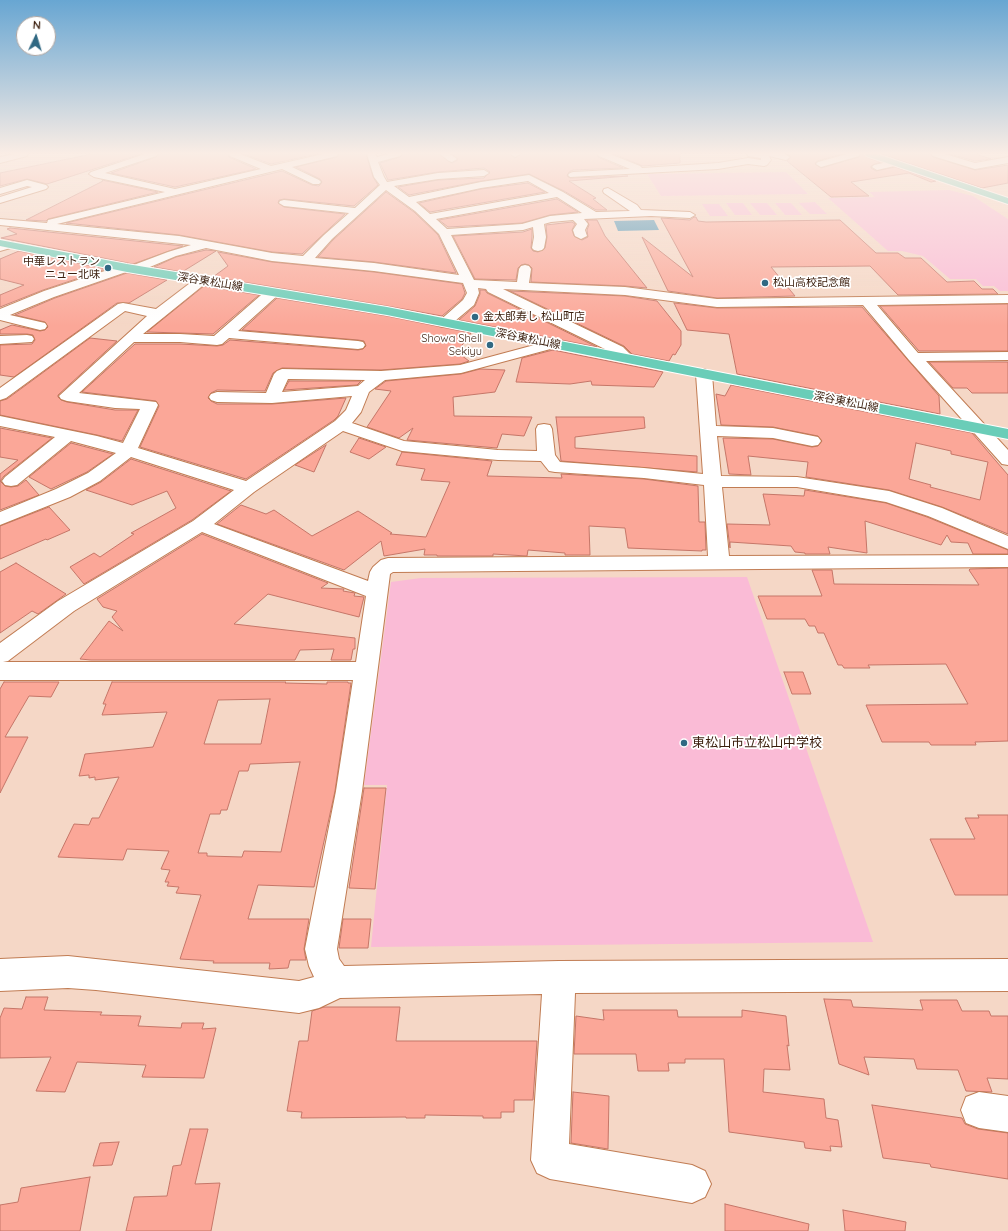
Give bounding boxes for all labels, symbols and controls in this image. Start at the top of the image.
north arrow [16,16,56,56]
text: N [32,18,41,32]
place label: 中華レストラン ニュー北味 [23,255,100,281]
marker: 中華レストラン ニュー北味 [103,263,113,273]
street label: 深谷東松山線 [176,270,244,294]
place label: 松山高校記念館 [773,276,850,290]
marker: 松山高校記念館 [760,278,770,288]
place label: 金太郎寿し 松山町店 [483,310,585,324]
marker: 金太郎寿し 松山町店 [470,312,480,322]
street label: 深谷東松山線 [494,326,562,352]
place label: Showa Shell Sekiyu [421,332,482,358]
marker: Showa Shell Sekiyu [485,340,495,350]
street label: 深谷東松山線 [812,389,880,415]
place label: 東松山市立松山中学校 [692,735,822,751]
marker: 東松山市立松山中学校 [679,738,689,748]

